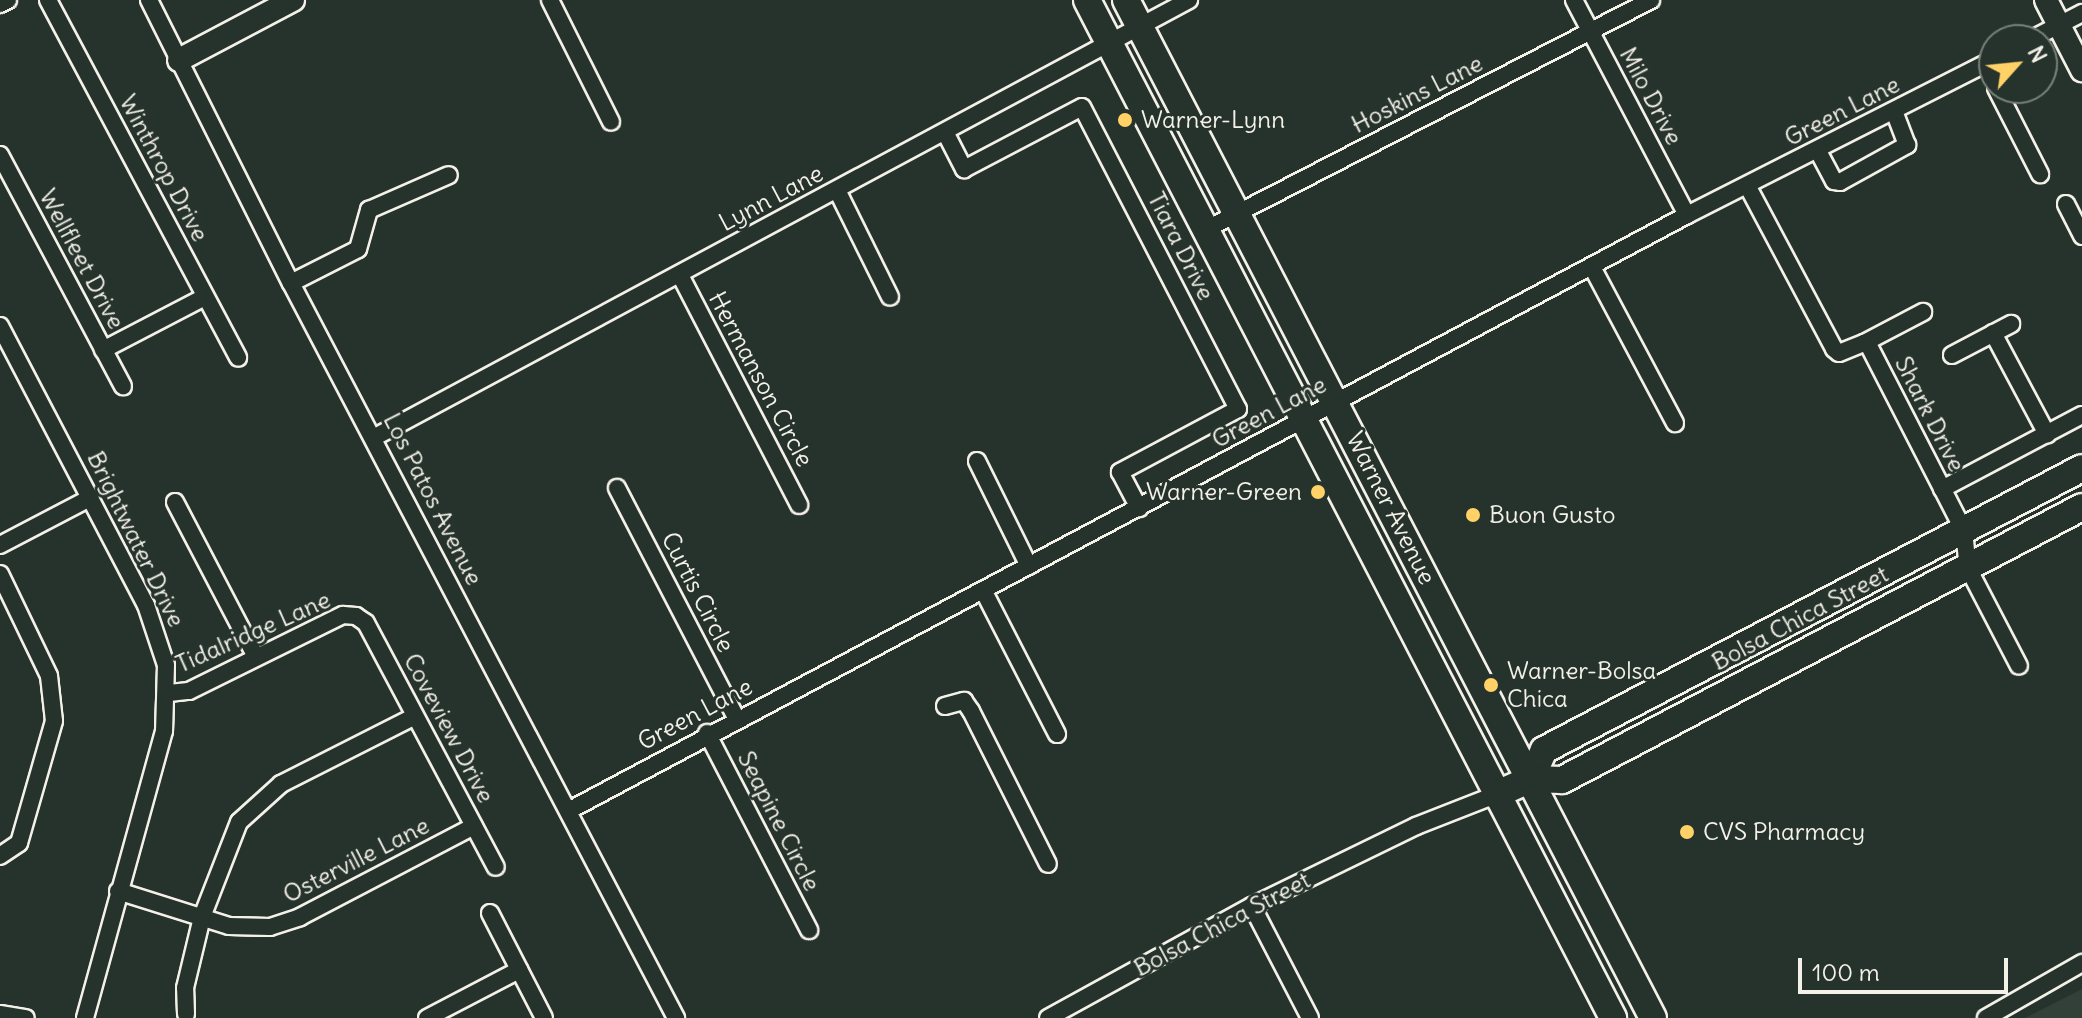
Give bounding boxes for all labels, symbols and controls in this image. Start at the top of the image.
north arrow [1978,24,2058,104]
text: N [2022,41,2054,67]
street label: Milo Drive [1613,42,1689,150]
street label: Hoskins Lane [1347,49,1487,139]
street label: Green Lane [1780,70,1904,152]
street label: Winthrop Drive [113,90,215,246]
place label: Warner-Lynn [1141,106,1285,134]
marker: Warner-Lynn [1116,111,1134,129]
street label: Lynn Lane [714,159,828,237]
street label: Wellfleet Drive [33,184,131,334]
street label: Tiara Drive [1142,187,1220,305]
street label: Hermanson Circle [703,287,819,471]
street label: Shark Drive [1889,352,1971,476]
street label: Green Lane [1207,370,1331,454]
street label: Los Patos Avenue [377,408,489,590]
street label: Warner Avenue [1340,427,1442,589]
street label: Brightwater Drive [81,447,191,631]
place label: Warner-Green [1146,478,1302,506]
marker: Warner-Green [1309,483,1327,501]
place label: Buon Gusto [1489,501,1616,529]
marker: Buon Gusto [1464,506,1482,524]
street label: Curtis Circle [656,527,740,657]
street label: Bolsa Chica Street [1707,559,1893,677]
street label: Tidalridge Lane [171,585,335,679]
street label: Coveview Drive [398,648,500,808]
place label: Warner-Bolsa Chica [1507,657,1656,713]
street label: Green Lane [633,672,757,756]
marker: Warner-Bolsa Chica [1482,676,1500,694]
street label: Seapine Circle [731,746,827,896]
street label: Osterville Lane [278,811,434,909]
place label: CVS Pharmacy [1703,818,1865,846]
marker: CVS Pharmacy [1678,823,1696,841]
street label: Bolsa Chica Street [1129,865,1315,983]
scale bar [1802,942,2012,992]
text: 100 m [1812,957,1880,987]

